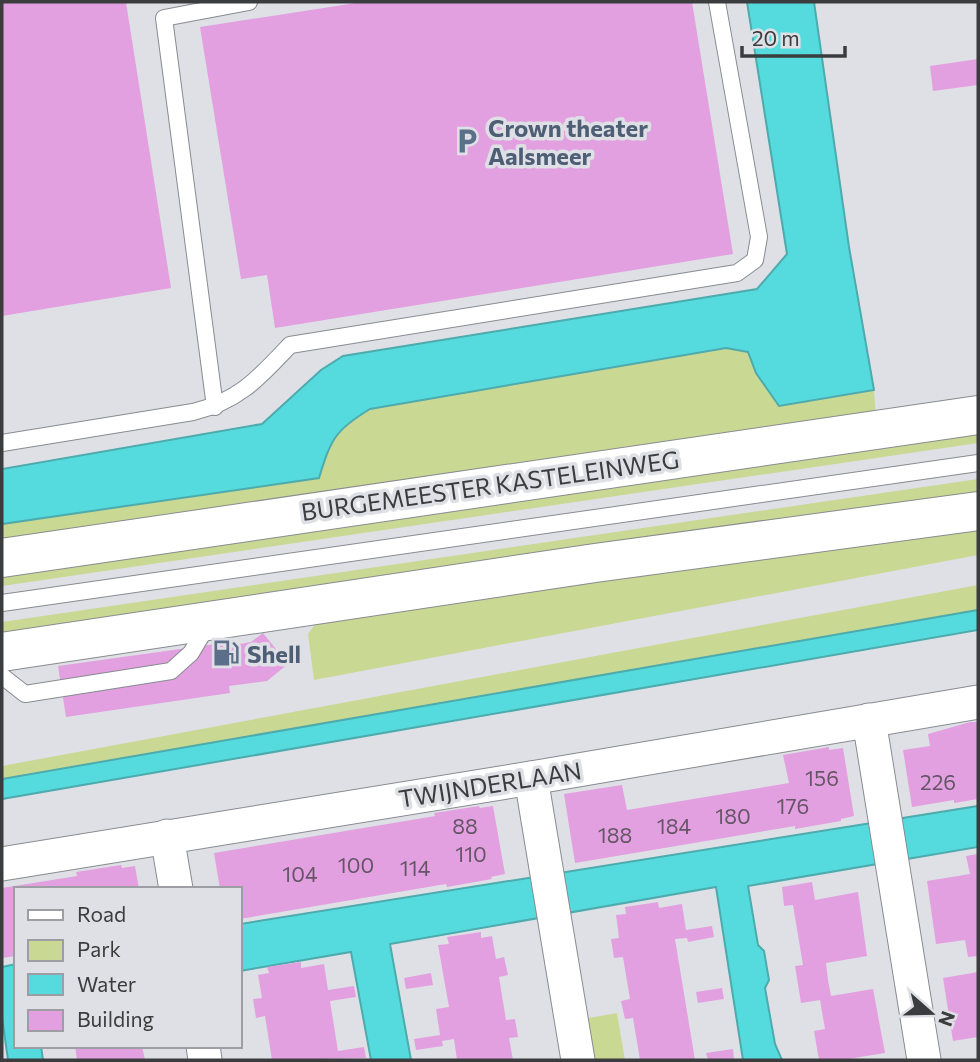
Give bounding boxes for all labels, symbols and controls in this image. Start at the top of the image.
scale bar [742,14,845,58]
text: 20 m [752,25,800,50]
place label: Crown theater Aalsmeer [488,113,648,170]
parking icon: Crown theater Aalsmeer [452,126,482,156]
street label: BURGEMEESTER KASTELEINWEG [299,444,681,526]
fuel station icon: Shell [211,638,241,668]
place label: Shell [247,639,301,668]
street label: TWIJNDERLAAN [397,755,583,813]
house number: 156 [805,765,839,790]
house number: 226 [920,769,956,794]
house number: 176 [777,793,809,818]
house number: 180 [715,803,751,828]
house number: 88 [452,813,478,838]
house number: 184 [657,813,692,838]
house number: 188 [598,822,632,847]
house number: 110 [455,841,487,866]
house number: 100 [338,852,374,877]
house number: 114 [400,855,431,880]
house number: 104 [282,861,318,886]
legend [14,887,242,1048]
text: Road [77,901,126,926]
text: Park [77,936,121,961]
text: Water [77,971,136,996]
north arrow [896,978,966,1048]
text: Building [77,1006,154,1031]
text: N [934,1008,961,1030]

